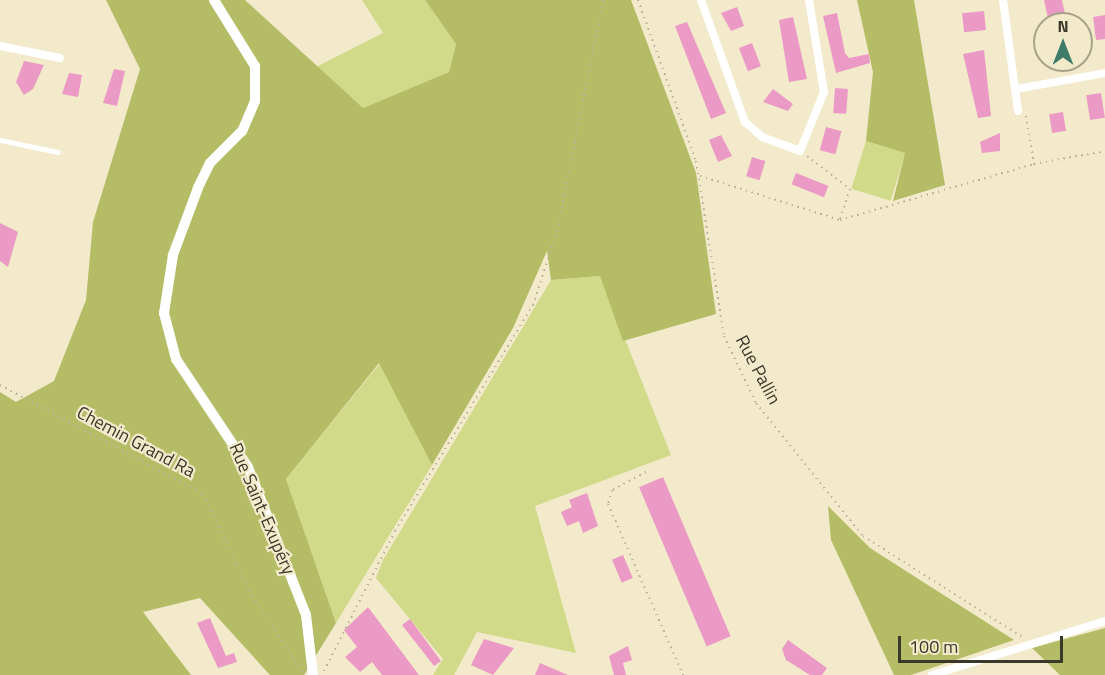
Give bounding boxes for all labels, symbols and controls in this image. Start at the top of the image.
north arrow [1033,12,1093,72]
text: N [1057,14,1069,38]
street label: Rue Pallin [731,332,785,408]
street label: Chemin Grand Ra [73,402,199,482]
street label: Rue Saint-Exupéry [225,440,299,578]
scale bar [901,624,1066,662]
text: 100 m [909,633,958,660]

